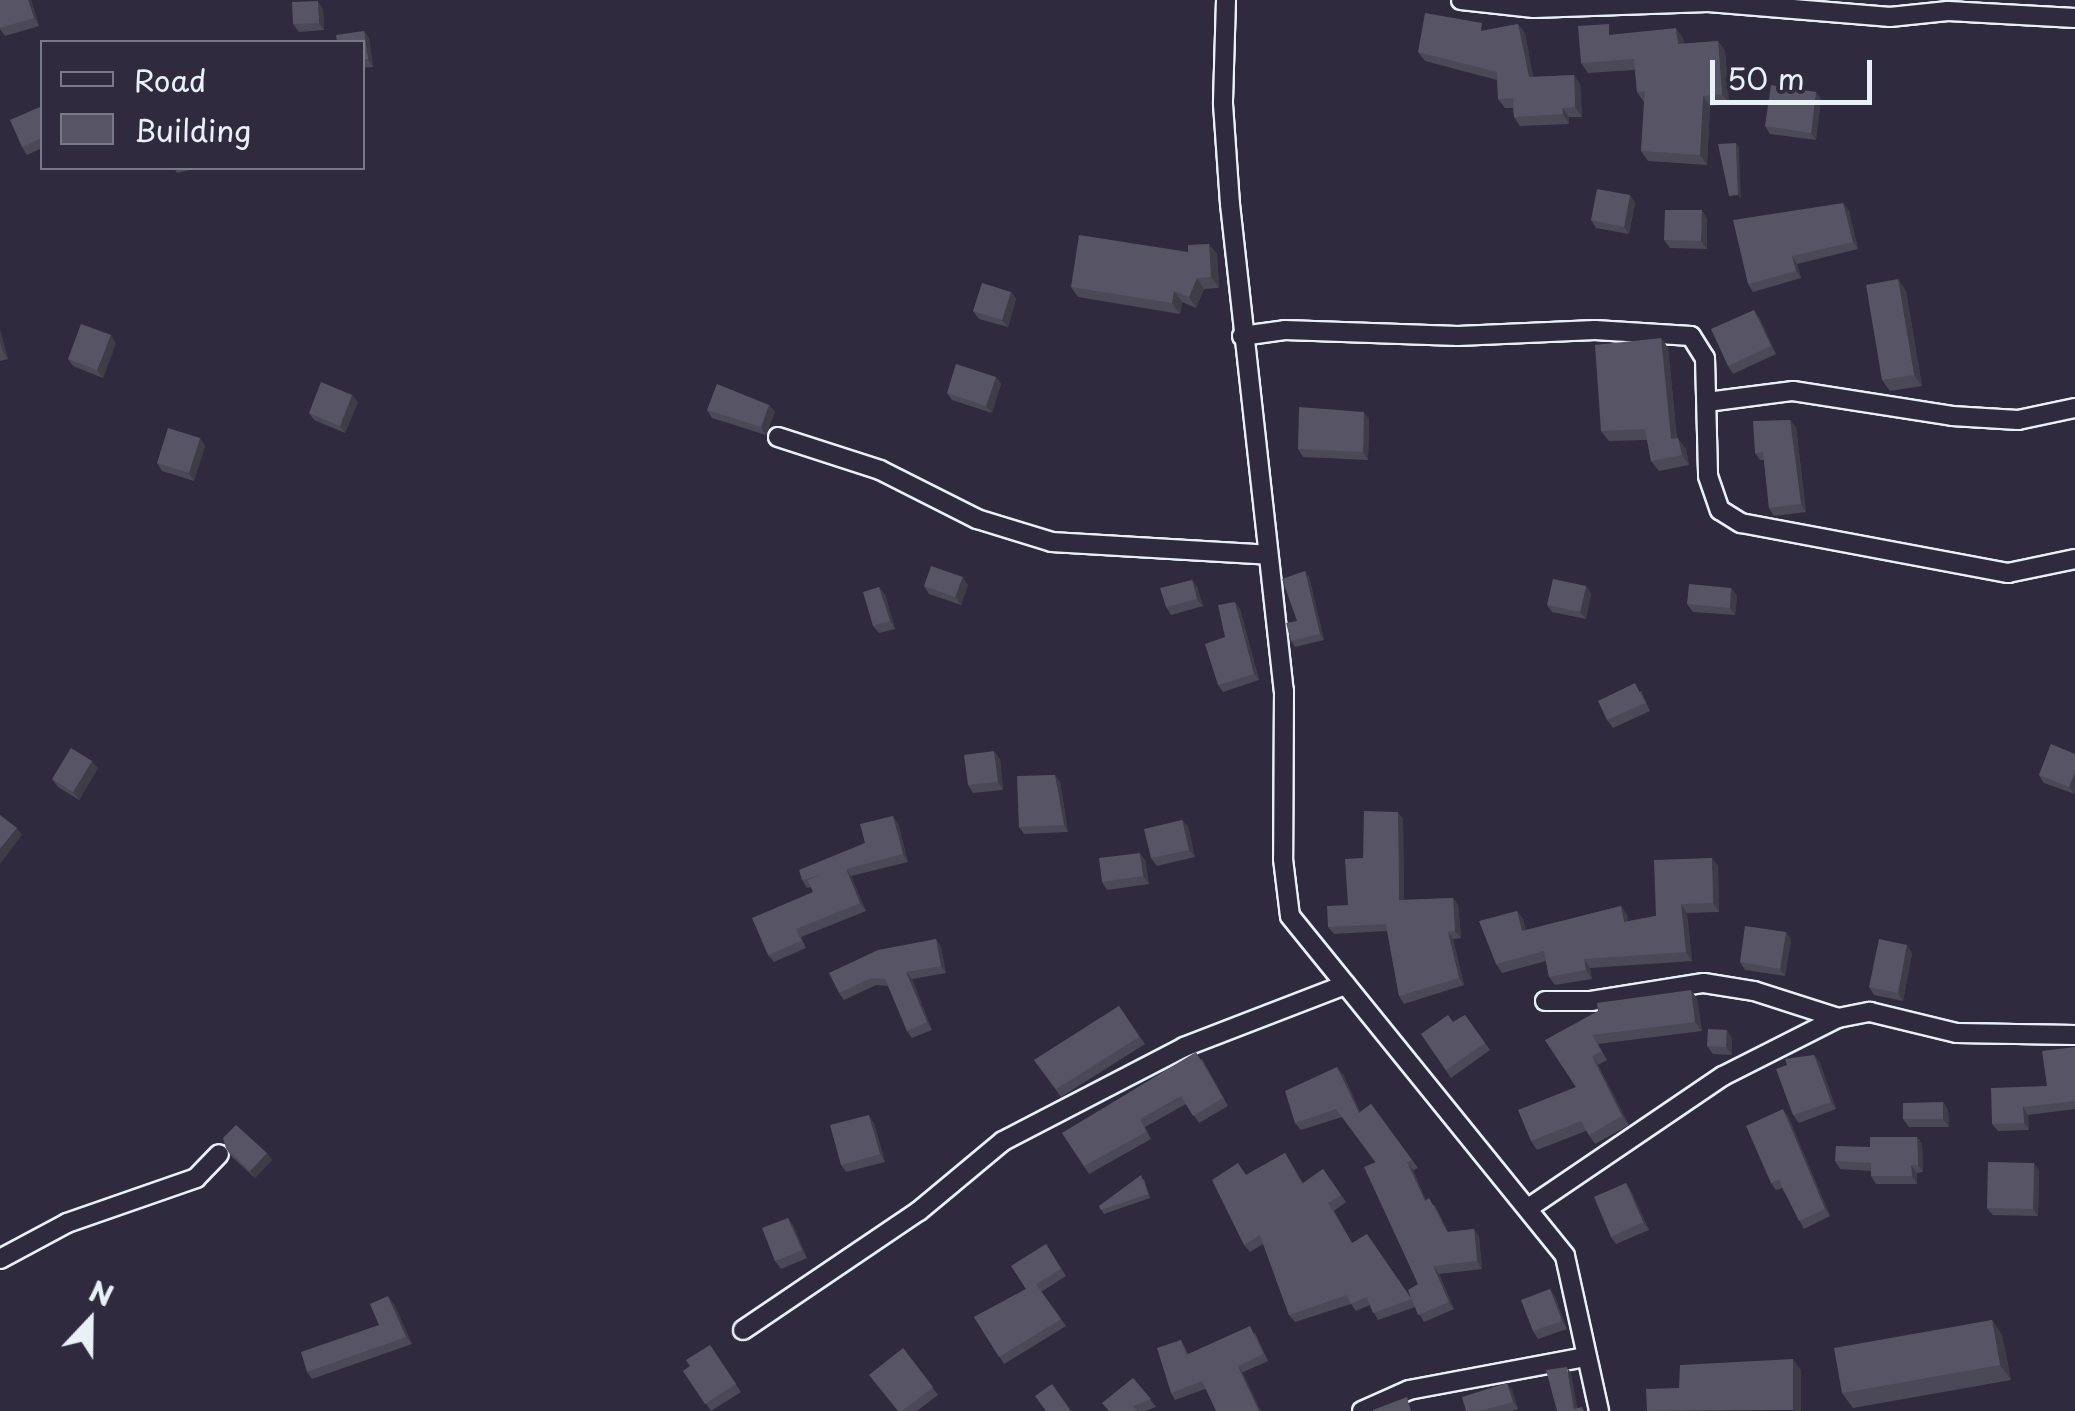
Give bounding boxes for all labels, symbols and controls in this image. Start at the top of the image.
legend [40,40,365,170]
scale bar [1715,40,1878,102]
text: 50 m [1727,55,1805,100]
text: Road [134,57,207,102]
text: Building [134,107,251,152]
text: N [83,1269,120,1317]
north arrow [40,1271,140,1371]

